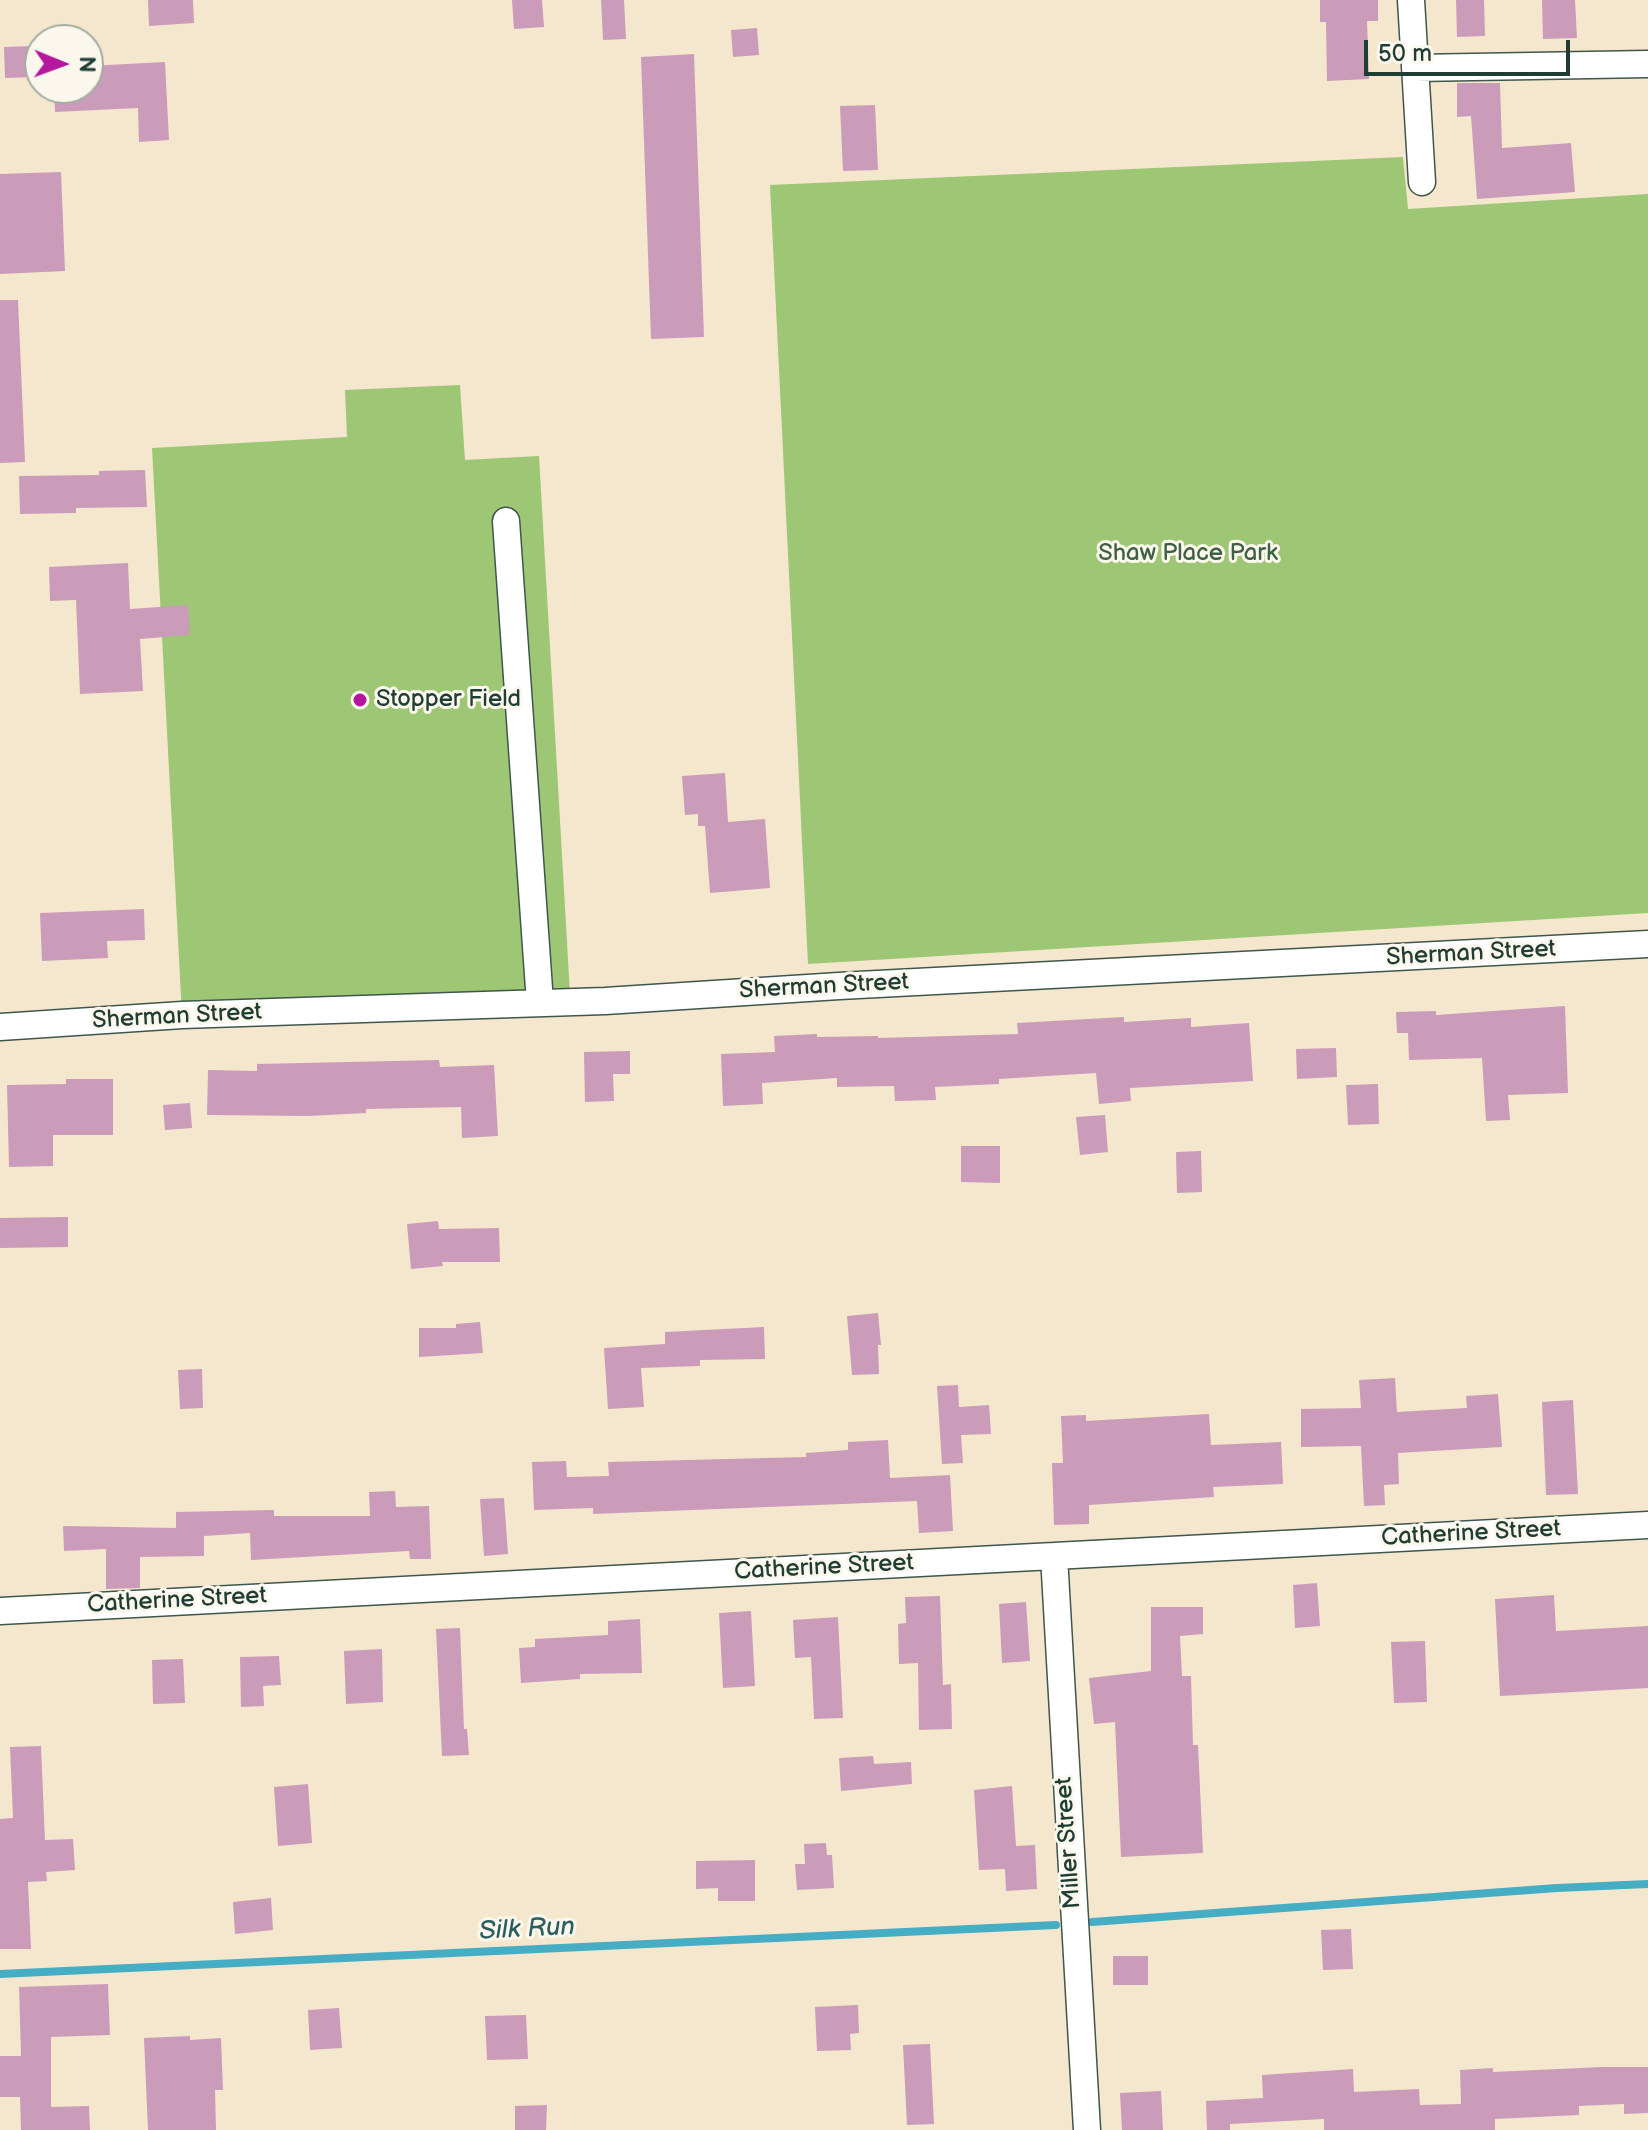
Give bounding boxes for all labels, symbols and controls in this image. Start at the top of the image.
north arrow [24,24,104,104]
scale bar [1368,24,1574,74]
text: 50 m [1378,39,1432,68]
text: N [73,56,100,73]
park label: Shaw Place Park [1098,540,1278,568]
place label: Stopper Field [376,686,521,714]
marker: Stopper Field [351,691,369,709]
street label: Sherman Street [1385,935,1557,973]
street label: Sherman Street [738,968,910,1006]
street label: Sherman Street [91,998,263,1036]
street label: Catherine Street [1380,1515,1562,1553]
street label: Catherine Street [733,1549,915,1587]
street label: Catherine Street [86,1582,268,1620]
street label: Miller Street [1050,1776,1088,1910]
water label: Silk Run [478,1912,576,1948]

